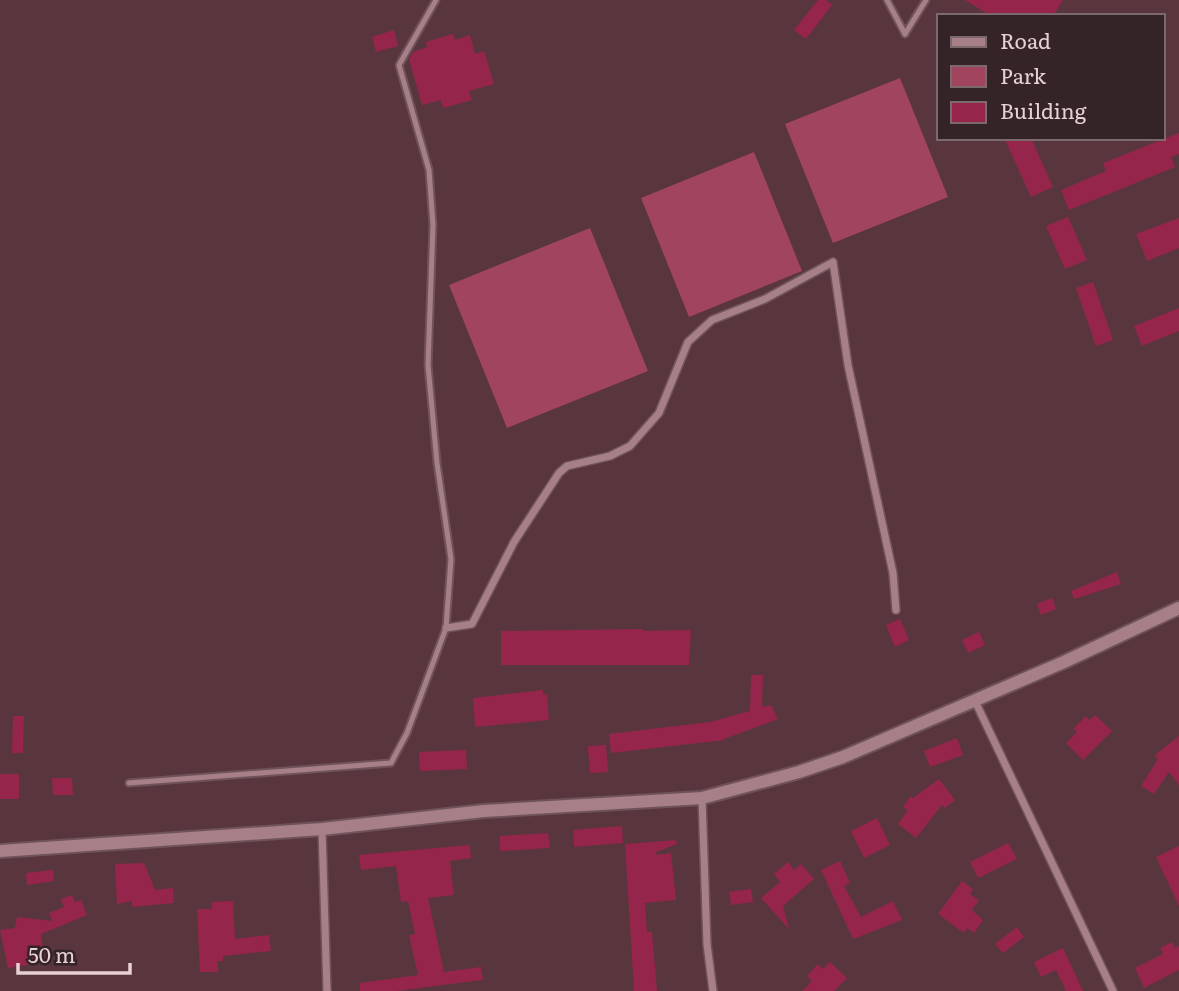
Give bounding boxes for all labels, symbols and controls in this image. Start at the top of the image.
legend [937,14,1165,140]
text: Road [1000,24,1051,55]
text: Park [1000,59,1046,90]
text: Building [1000,94,1087,125]
scale bar [18,932,130,976]
text: 50 m [28,938,75,969]

